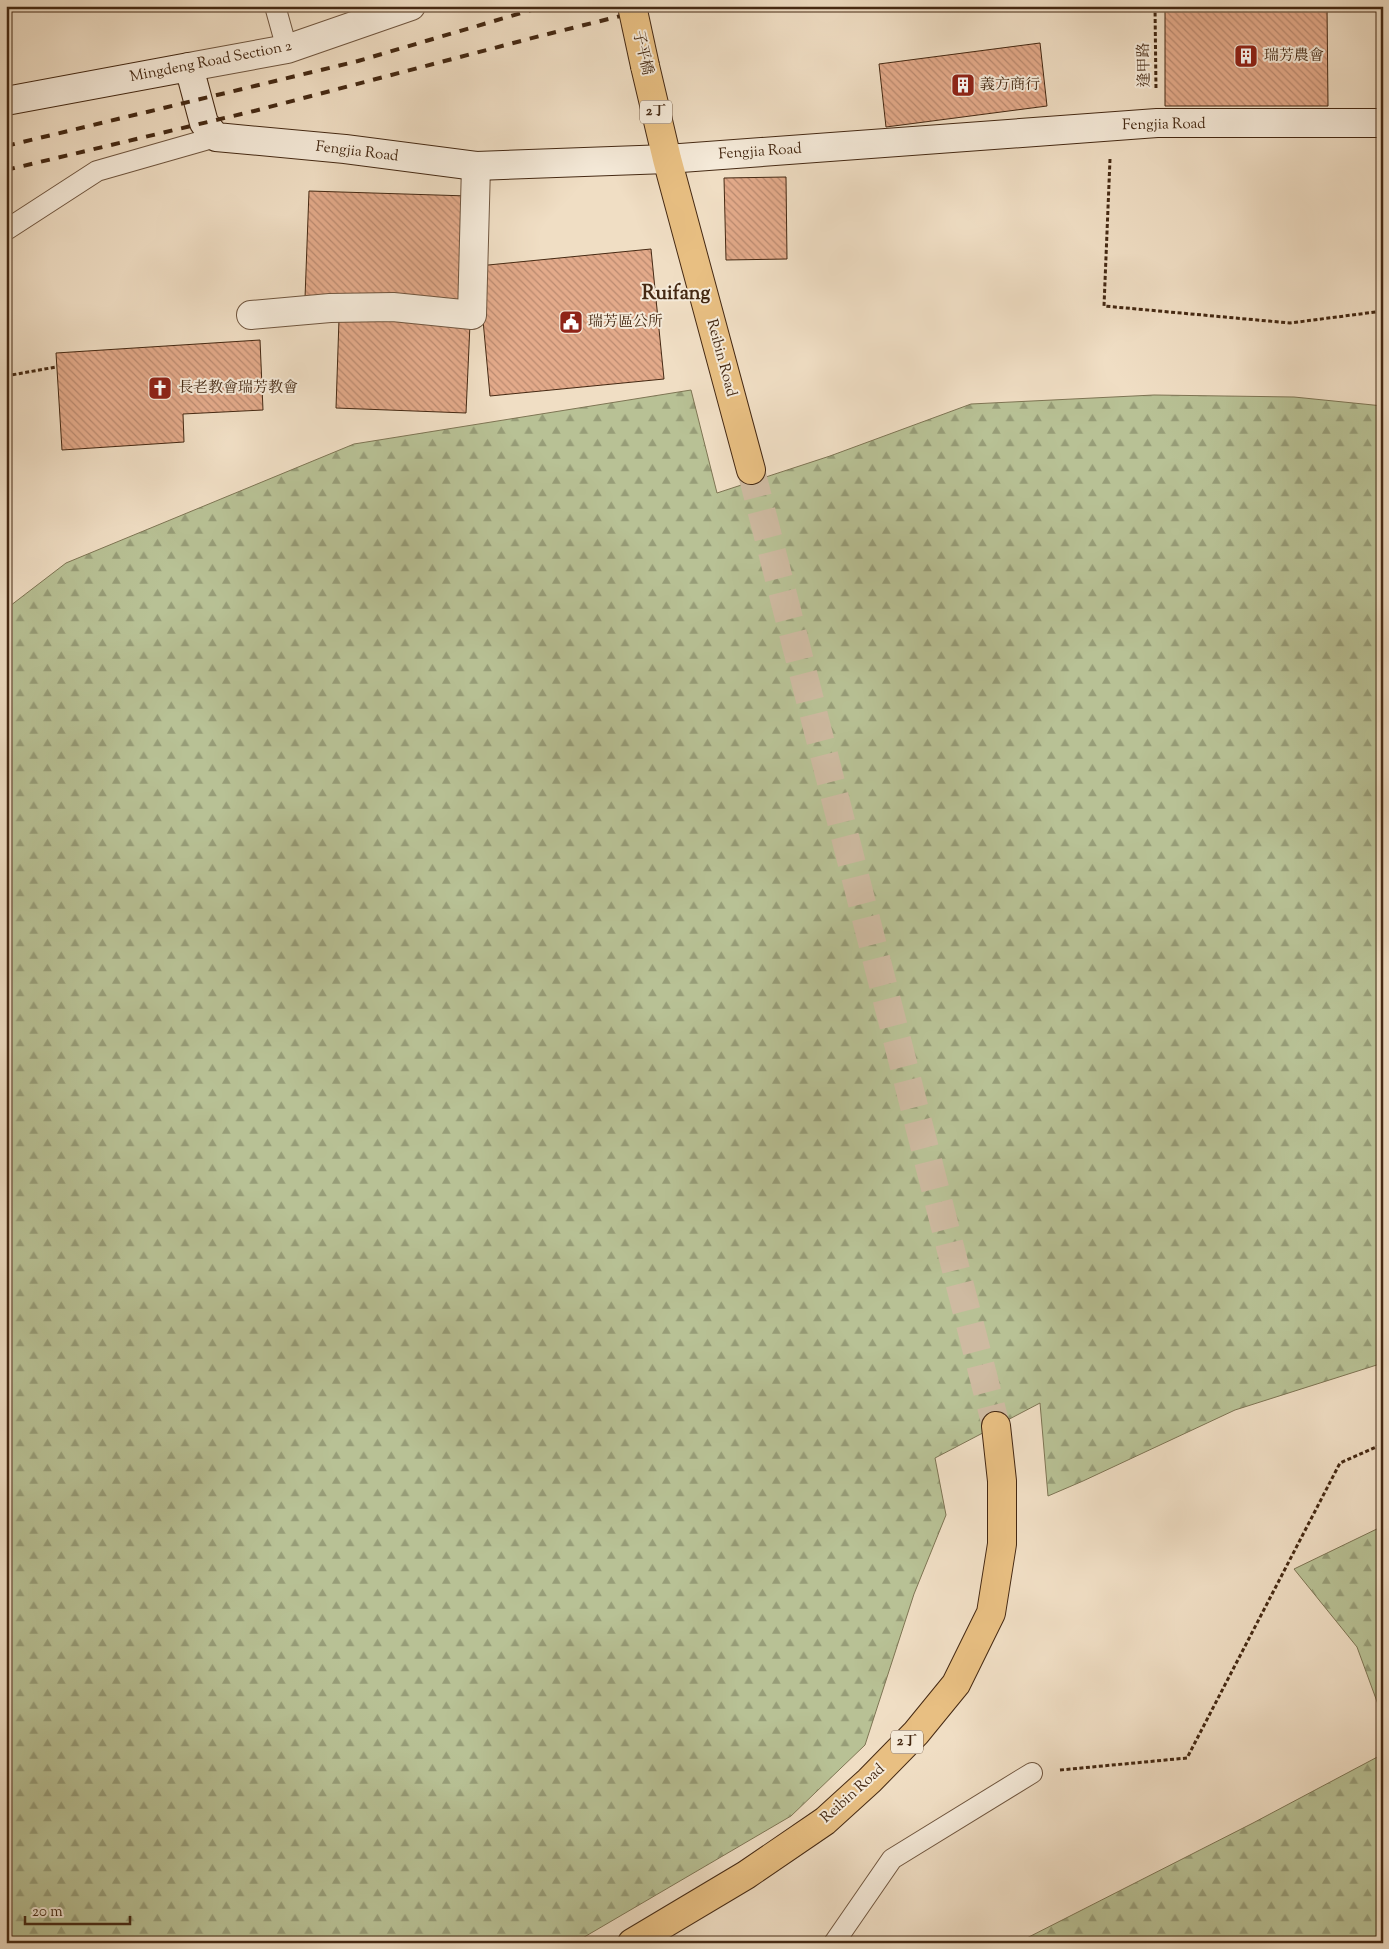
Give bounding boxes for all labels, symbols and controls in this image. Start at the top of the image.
street label: 子平橋 [627,29,657,77]
street label: Mingdeng Road Section 2 [128,36,294,88]
street label: 逢甲路 [1134,42,1156,88]
building icon: 瑞芳農會 [1233,43,1259,69]
place label: 瑞芳農會 [1264,46,1324,67]
building icon: 義方商行 [950,72,976,98]
place label: 義方商行 [980,75,1040,96]
road number: 2丁 [640,100,672,124]
street label: Fengjia Road [1122,114,1206,136]
street label: Fengjia Road [314,136,400,168]
street label: Fengjia Road [718,139,803,165]
district label: Ruifang [642,280,710,309]
public building icon: 瑞芳區公所 [558,309,584,335]
place label: 瑞芳區公所 [588,312,663,333]
street label: Reibin Road [701,317,742,400]
church icon: 長老教會瑞芳教會 [147,375,173,401]
place label: 長老教會瑞芳教會 [178,378,298,399]
road number: 2丁 [891,1730,923,1754]
street label: Reibin Road [816,1759,890,1828]
scale bar [25,1894,130,1926]
text: 20 m [32,1902,63,1923]

